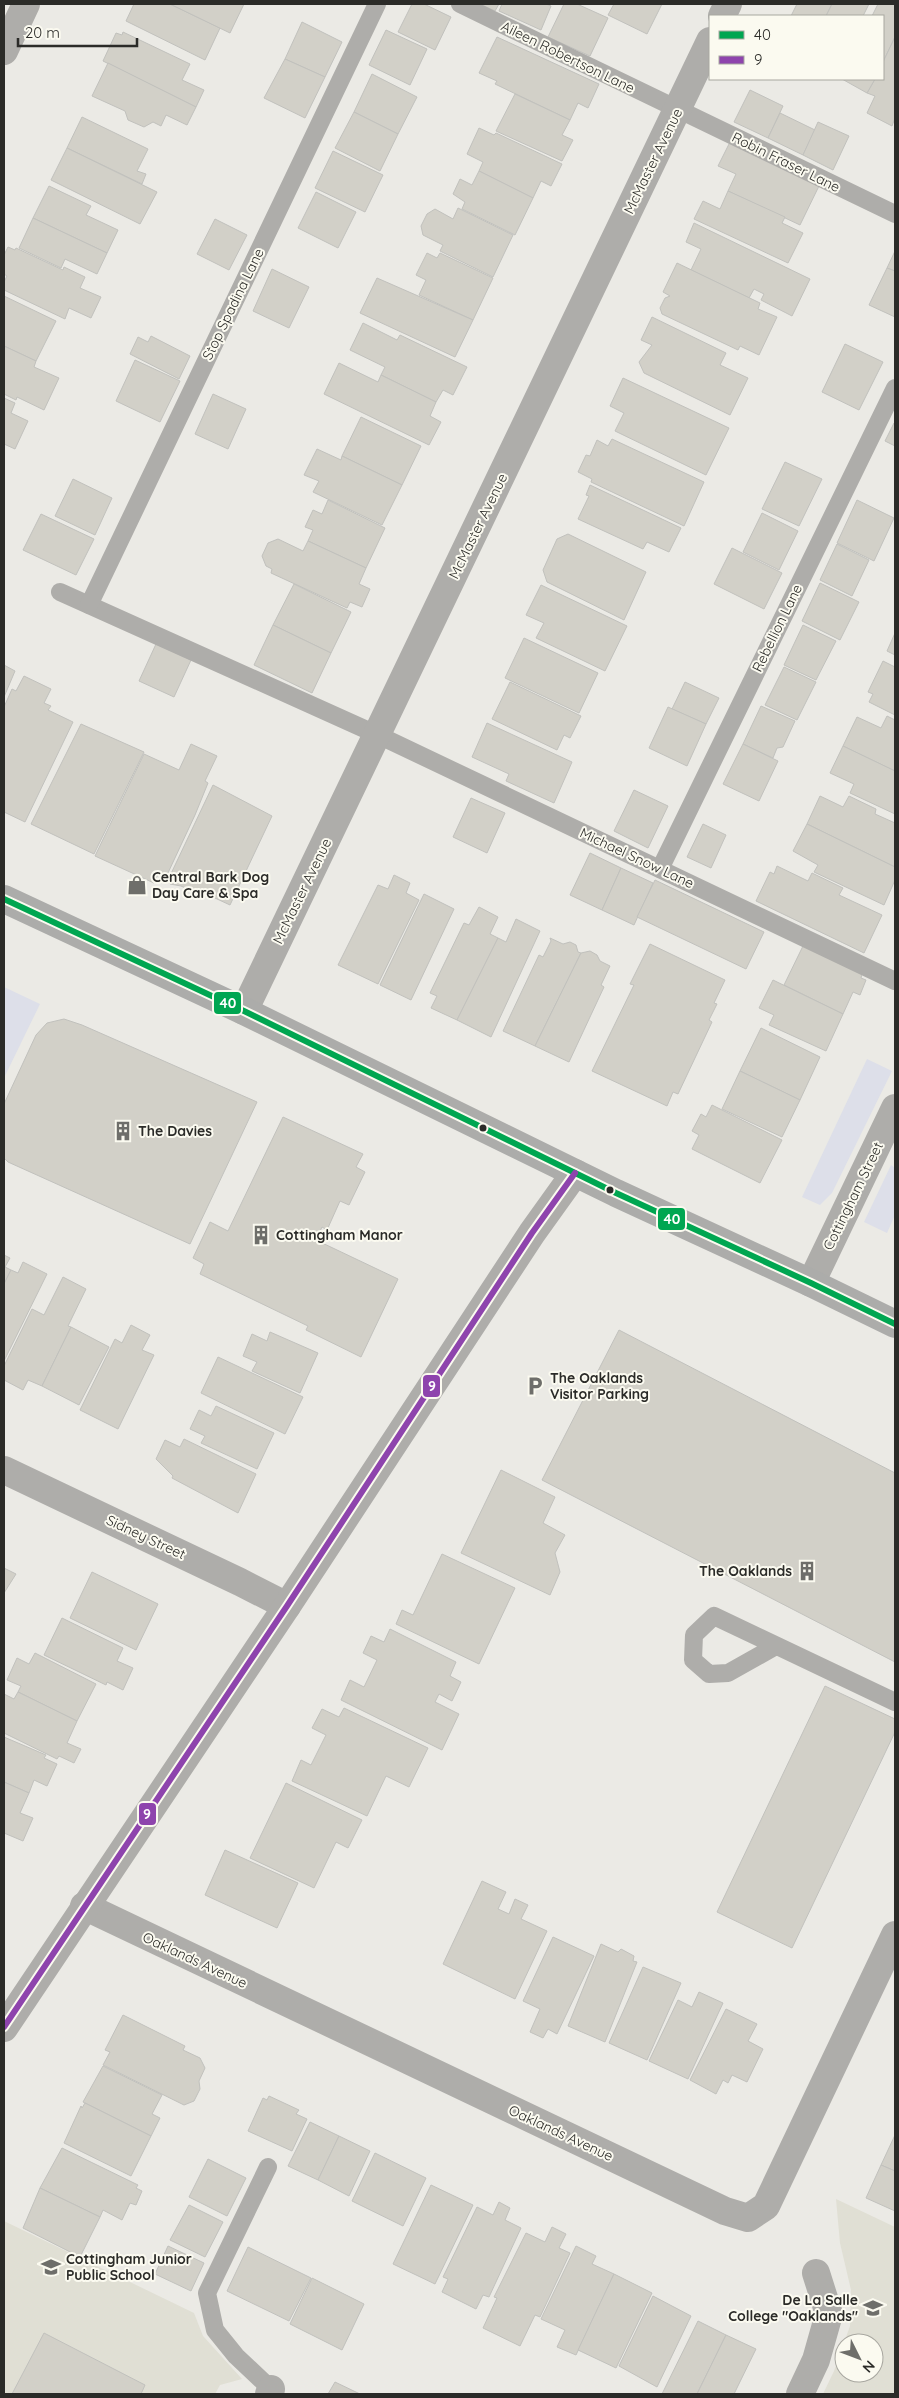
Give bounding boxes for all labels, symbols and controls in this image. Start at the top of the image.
scale bar [18,15,136,47]
legend [709,15,884,80]
street label: Aileen Robertson Lane [498,17,638,97]
text: 20 m [25,23,60,42]
text: 40 [754,25,771,44]
text: 9 [754,50,762,69]
street label: McMaster Avenue [620,105,686,217]
street label: Robin Fraser Lane [729,128,843,196]
street label: Stop Spadina Lane [198,245,268,363]
street label: McMaster Avenue [445,470,511,582]
street label: Rebellion Lane [748,581,806,675]
street label: Michael Snow Lane [577,824,697,892]
street label: McMaster Avenue [269,835,335,947]
place label: Central Bark Dog Day Care & Spa [152,868,269,902]
shop icon: Central Bark Dog Day Care & Spa [126,874,148,896]
line badge: 40 [213,991,242,1015]
text: 40 [220,994,237,1012]
building icon: The Davies [112,1120,134,1142]
place label: The Davies [138,1122,212,1140]
unlabelled marker [478,1123,488,1133]
street label: Cottingham Street [819,1139,887,1253]
unlabelled marker [605,1185,615,1195]
line badge: 40 [657,1207,686,1231]
text: 40 [664,1210,681,1228]
building icon: Cottingham Manor [250,1224,272,1246]
place label: Cottingham Manor [276,1226,403,1244]
place label: The Oaklands Visitor Parking [550,1369,649,1403]
line badge: 9 [422,1374,441,1398]
parking icon: The Oaklands Visitor Parking [524,1375,546,1397]
text: 9 [428,1377,436,1395]
street label: Sidney Street [104,1511,189,1563]
building icon: The Oaklands [796,1560,818,1582]
place label: The Oaklands [699,1562,792,1580]
line badge: 9 [138,1802,157,1826]
text: 9 [143,1805,151,1823]
street label: Oaklands Avenue [140,1928,250,1992]
street label: Oaklands Avenue [506,2101,616,2165]
place label: Cottingham Junior Public School [66,2250,192,2284]
school or university icon: Cottingham Junior Public School [40,2256,62,2278]
place label: De La Salle College "Oaklands" [728,2291,858,2325]
school or university icon: De La Salle College "Oaklands" [862,2297,884,2319]
north arrow [834,2333,884,2383]
text: N [859,2357,879,2377]

